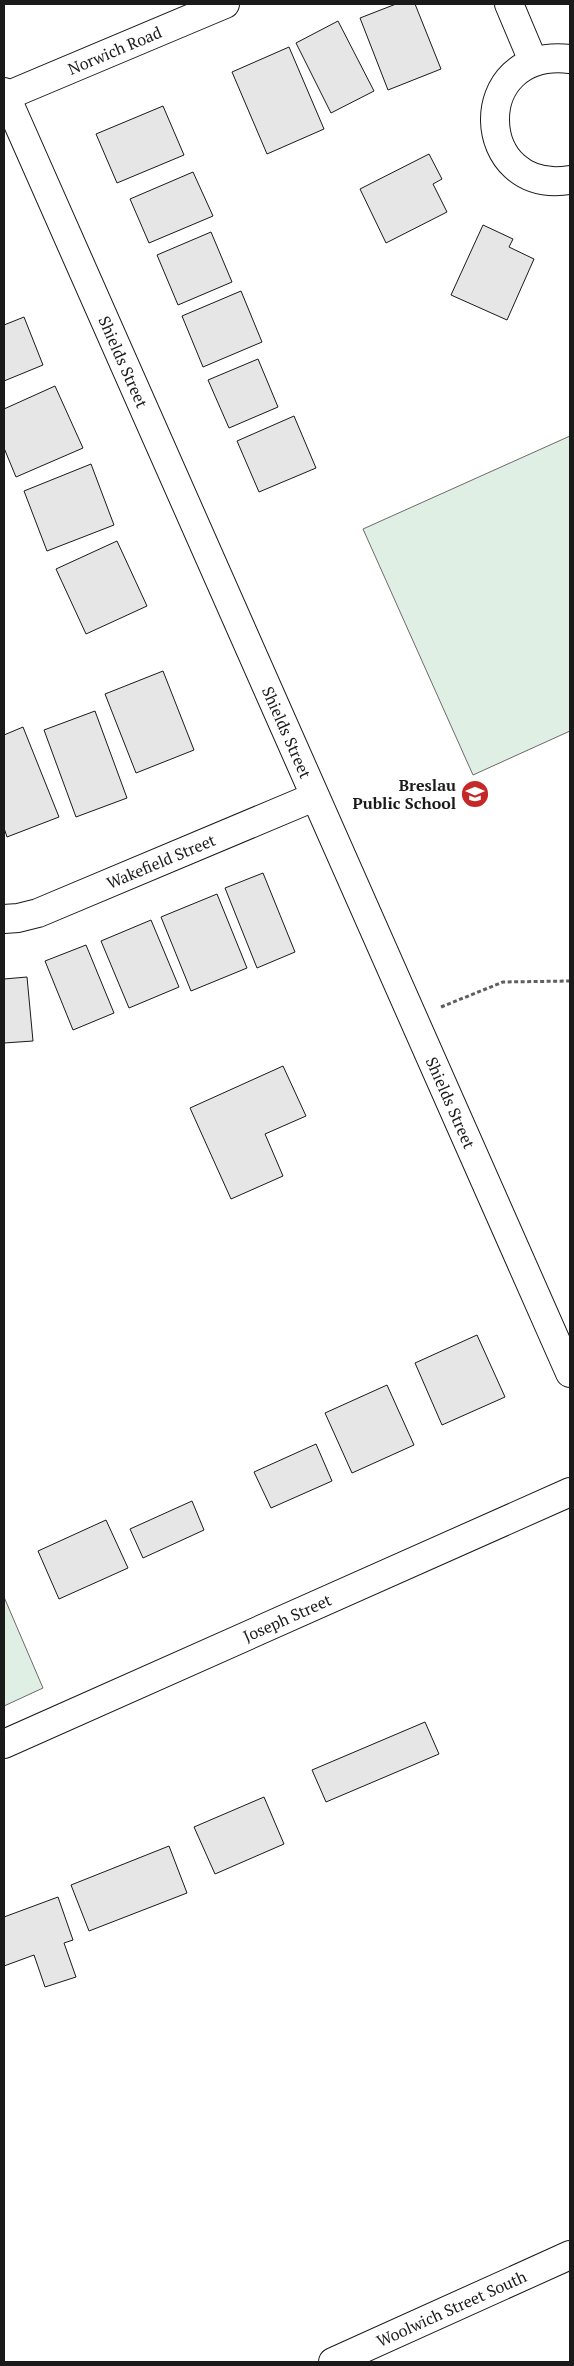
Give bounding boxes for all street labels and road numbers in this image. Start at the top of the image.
street label: Norwich Road [64,21,165,80]
street label: Shields Street [93,312,153,411]
street label: Shields Street [257,683,317,782]
street label: Wakefield Street [103,829,219,894]
street label: Shields Street [421,1053,481,1152]
street label: Joseph Street [240,1589,335,1647]
street label: Woolwich Street South [373,2265,531,2352]

